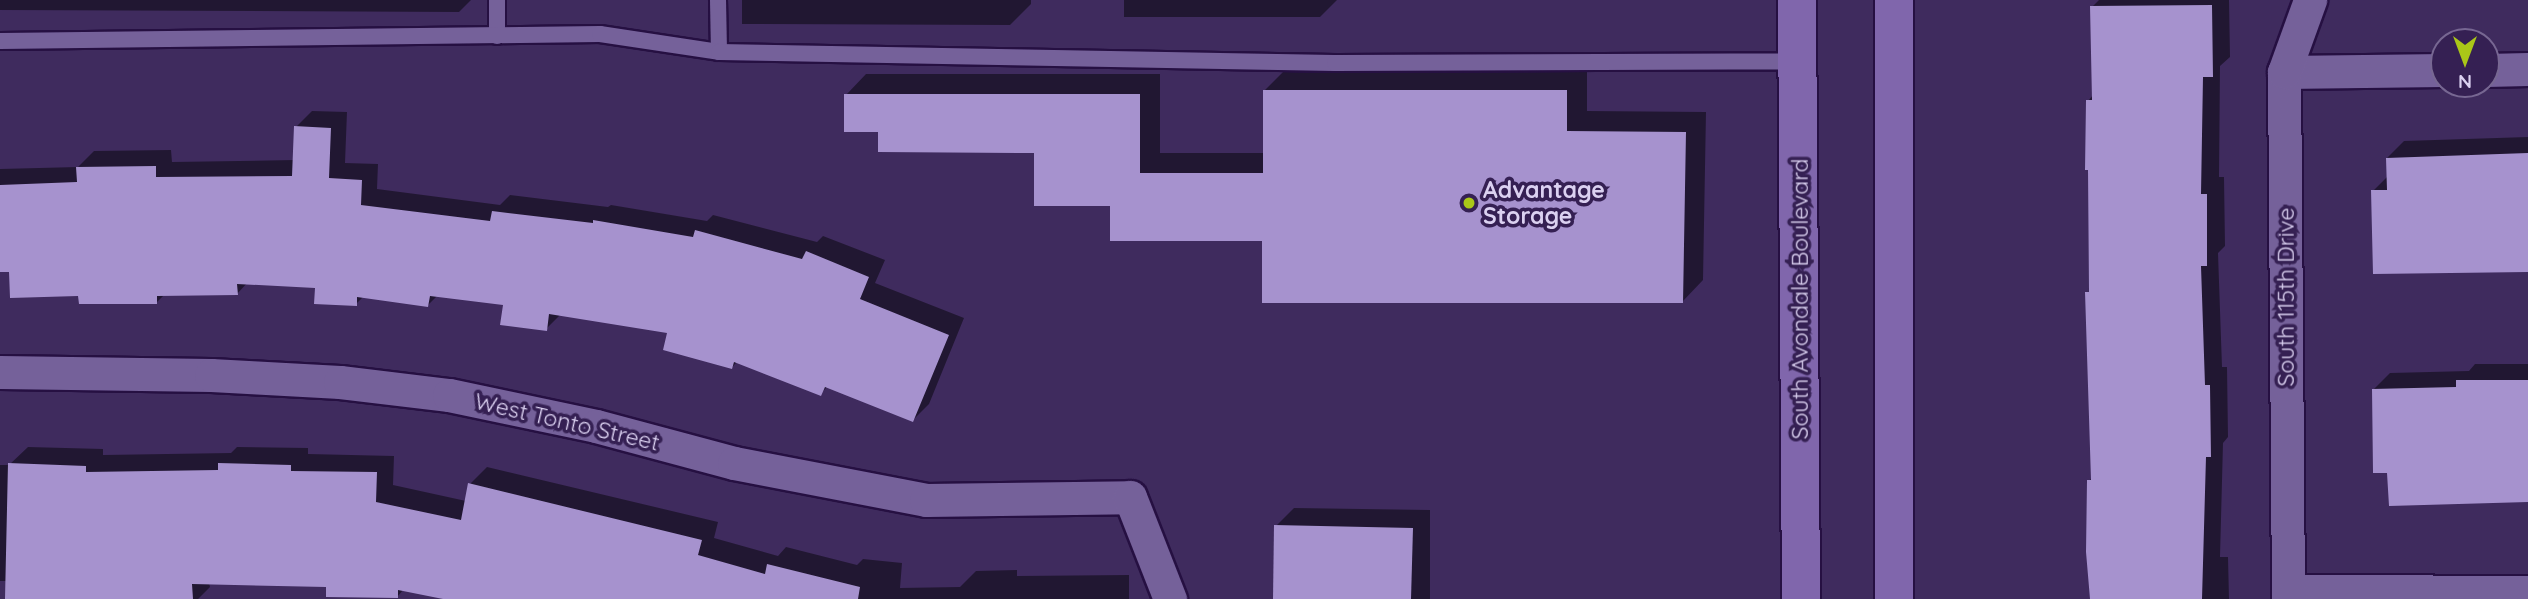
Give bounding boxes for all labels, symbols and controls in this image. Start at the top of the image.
north arrow [2430,28,2500,98]
text: N [2458,70,2472,94]
street label: South Avondale Boulevard [1786,159,1814,439]
place label: Advantage Storage [1483,176,1605,230]
marker: Advantage Storage [1461,195,1477,211]
street label: South 115th Drive [2272,207,2300,387]
street label: West Tonto Street [472,387,662,457]

